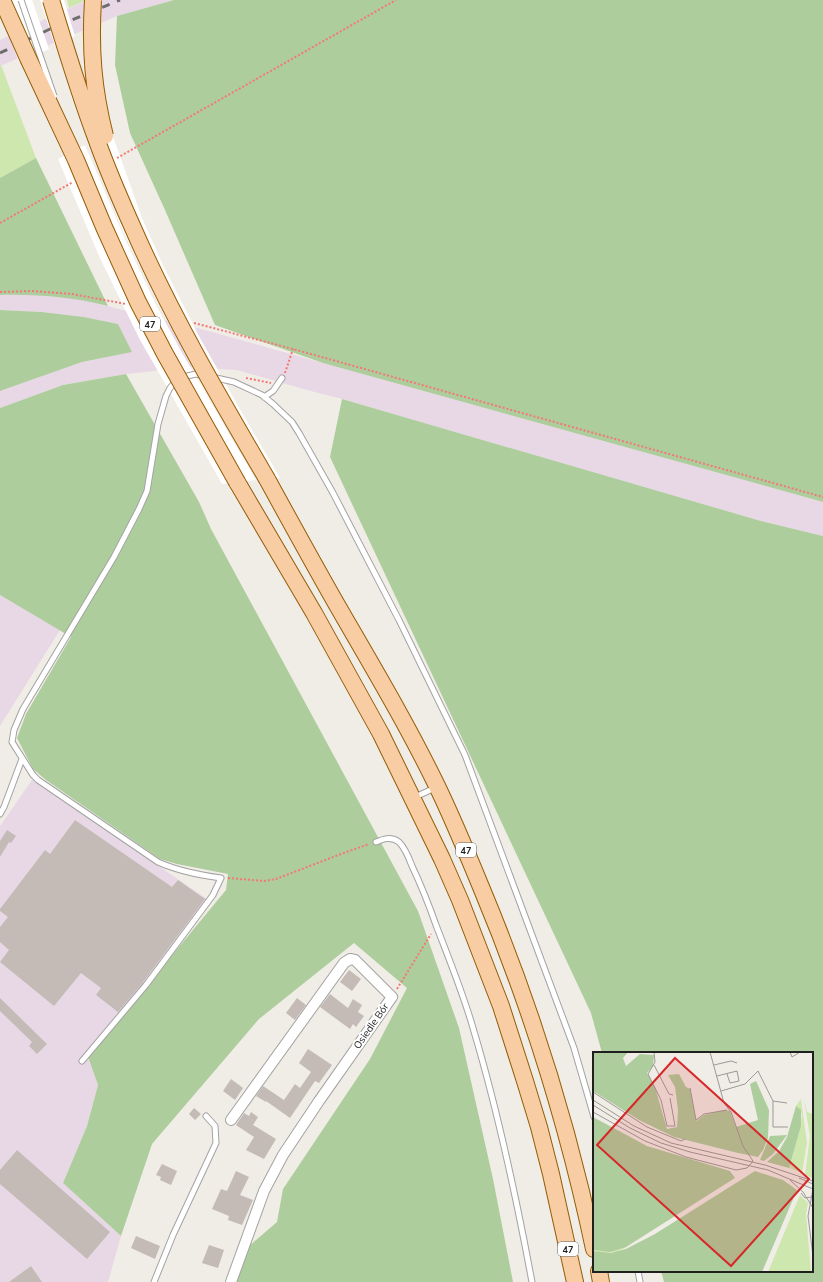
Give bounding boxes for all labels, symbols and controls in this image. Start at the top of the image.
road number: 47 [140,317,160,331]
road number: 47 [456,843,476,857]
street label: Osiedle Bór [350,1000,392,1051]
inset map [593,1052,813,1272]
road number: 47 [558,1242,578,1256]

